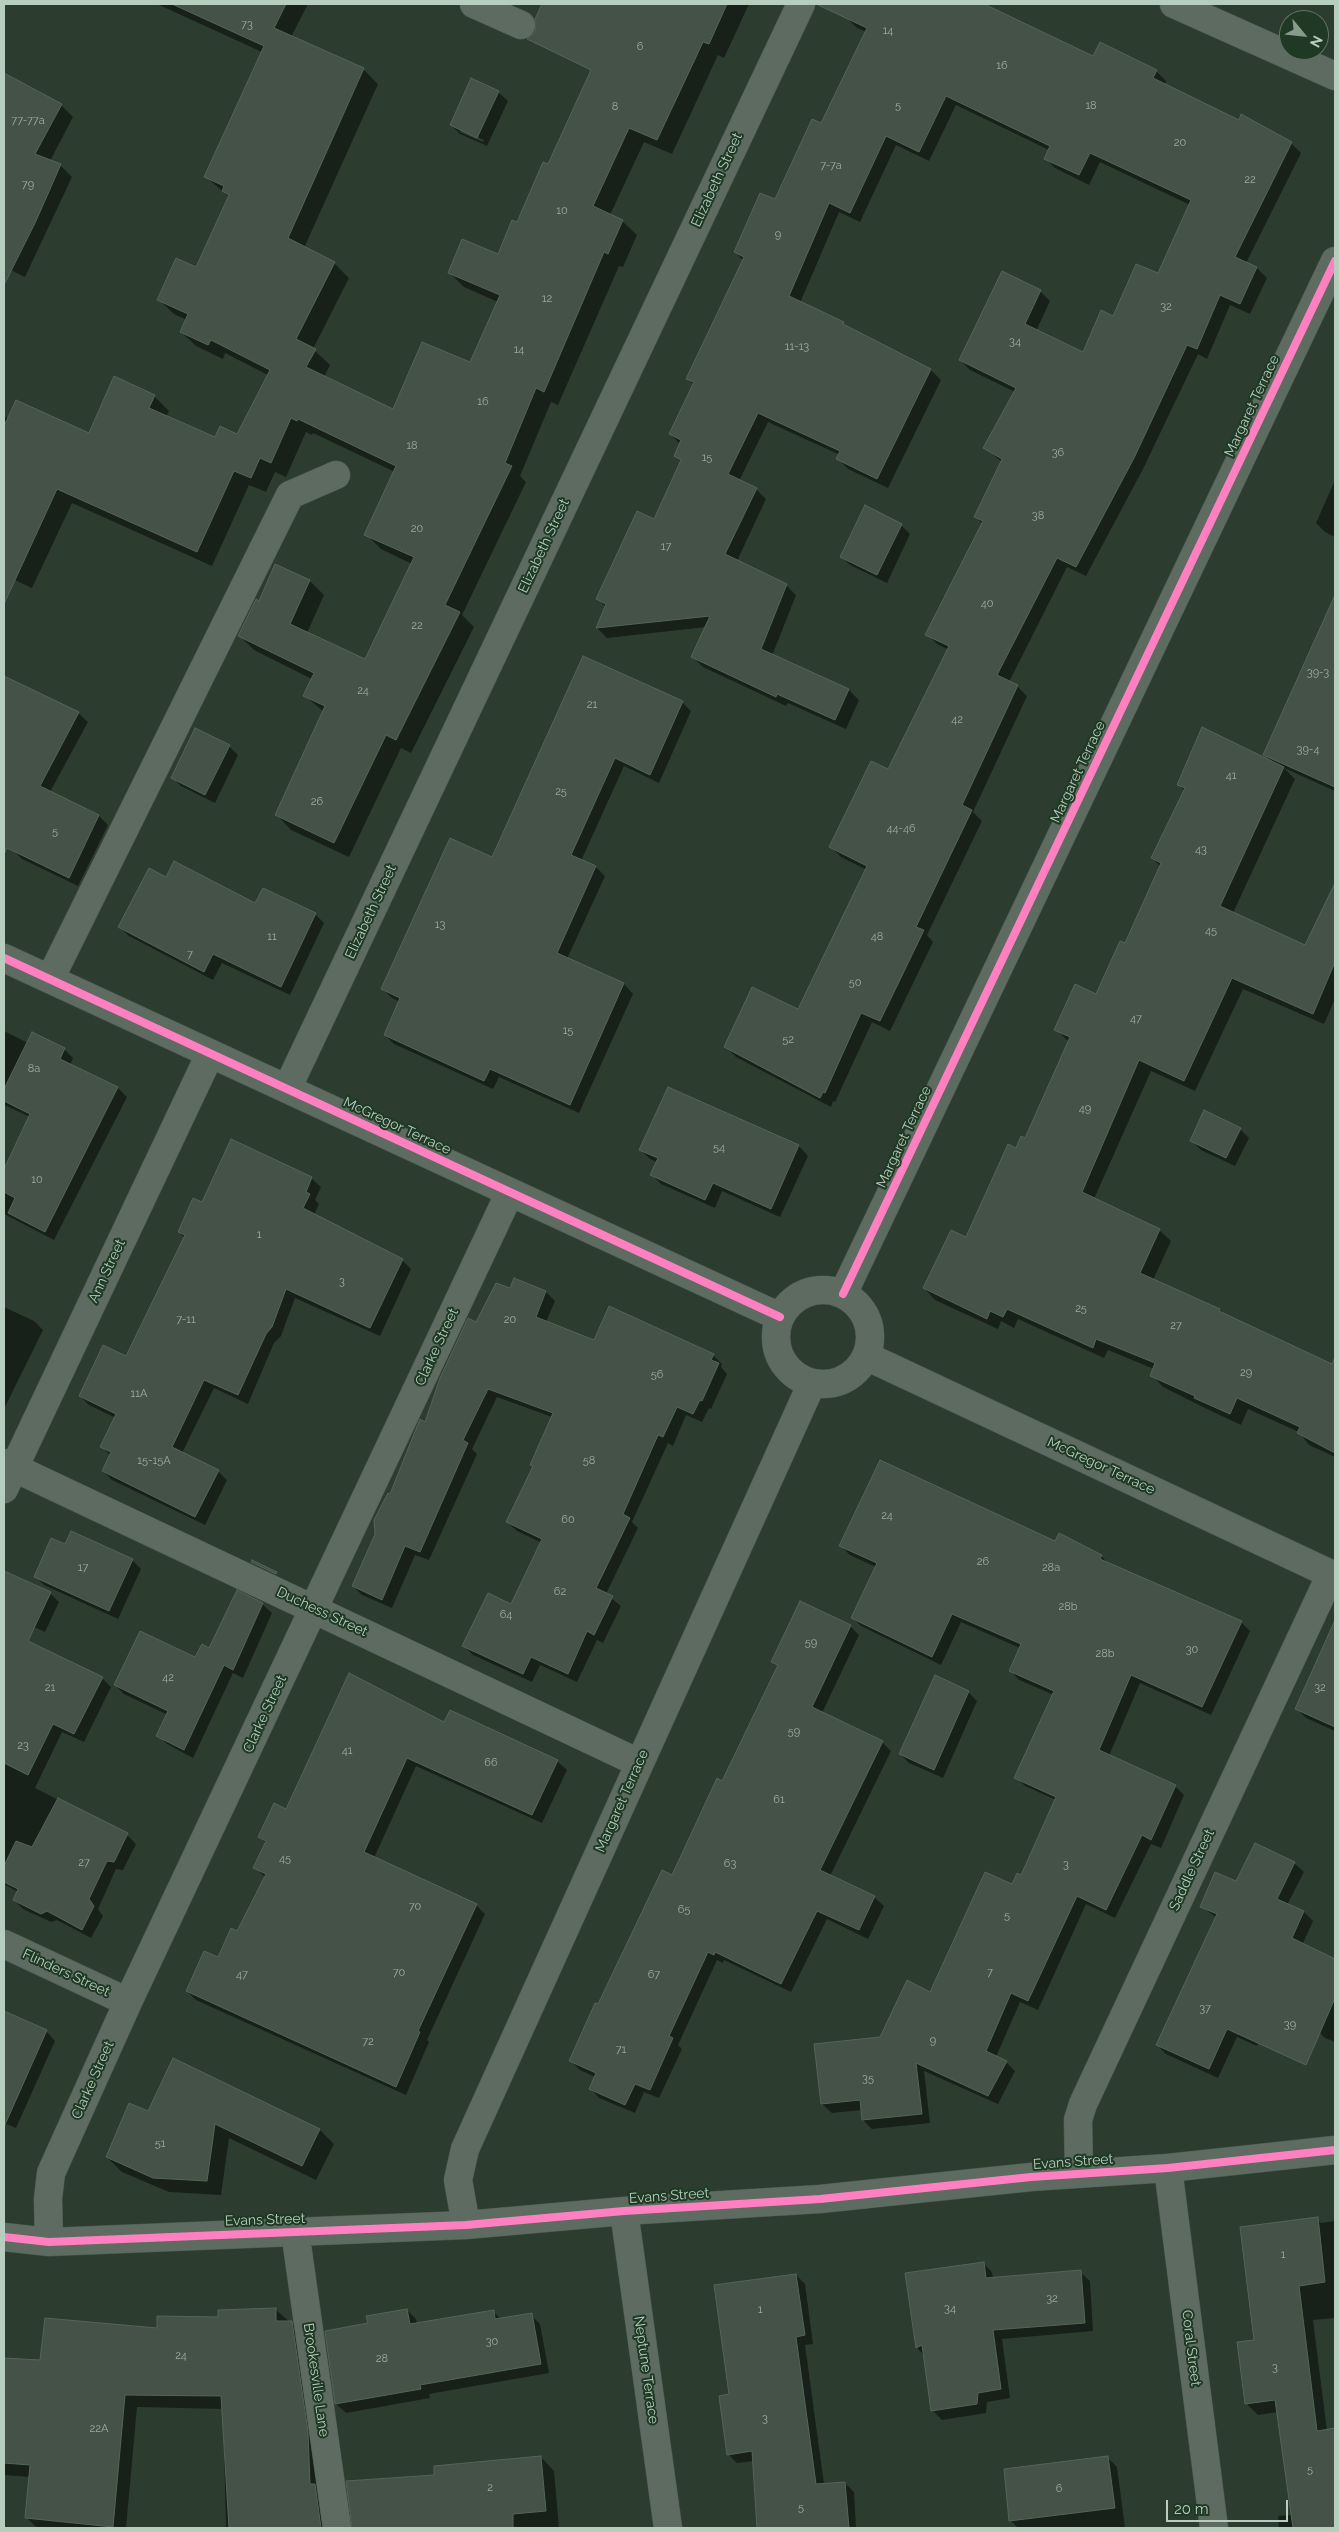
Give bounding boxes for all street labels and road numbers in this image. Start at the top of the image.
street label: Elizabeth Street [688,130,746,230]
street label: Margaret Terrace [1221,352,1283,460]
street label: Elizabeth Street [515,496,573,596]
street label: Margaret Terrace [1047,718,1109,826]
street label: Elizabeth Street [342,862,400,962]
street label: Margaret Terrace [873,1083,935,1191]
street label: McGregor Terrace [341,1094,453,1158]
street label: Ann Street [85,1237,129,1305]
street label: Clarke Street [412,1306,462,1388]
street label: McGregor Terrace [1045,1434,1157,1498]
street label: Duchess Street [274,1584,370,1640]
street label: Clarke Street [240,1673,290,1755]
street label: Margaret Terrace [592,1747,652,1855]
street label: Saddle Street [1166,1827,1218,1913]
street label: Flinders Street [20,1945,112,2001]
street label: Clarke Street [68,2038,118,2122]
street label: Evans Street [1032,2151,1114,2173]
street label: Evans Street [628,2185,710,2207]
street label: Evans Street [224,2210,306,2230]
street label: Coral Street [1178,2309,1204,2387]
street label: Neptune Terrace [630,2315,662,2425]
street label: Brookesville Lane [300,2322,332,2438]

